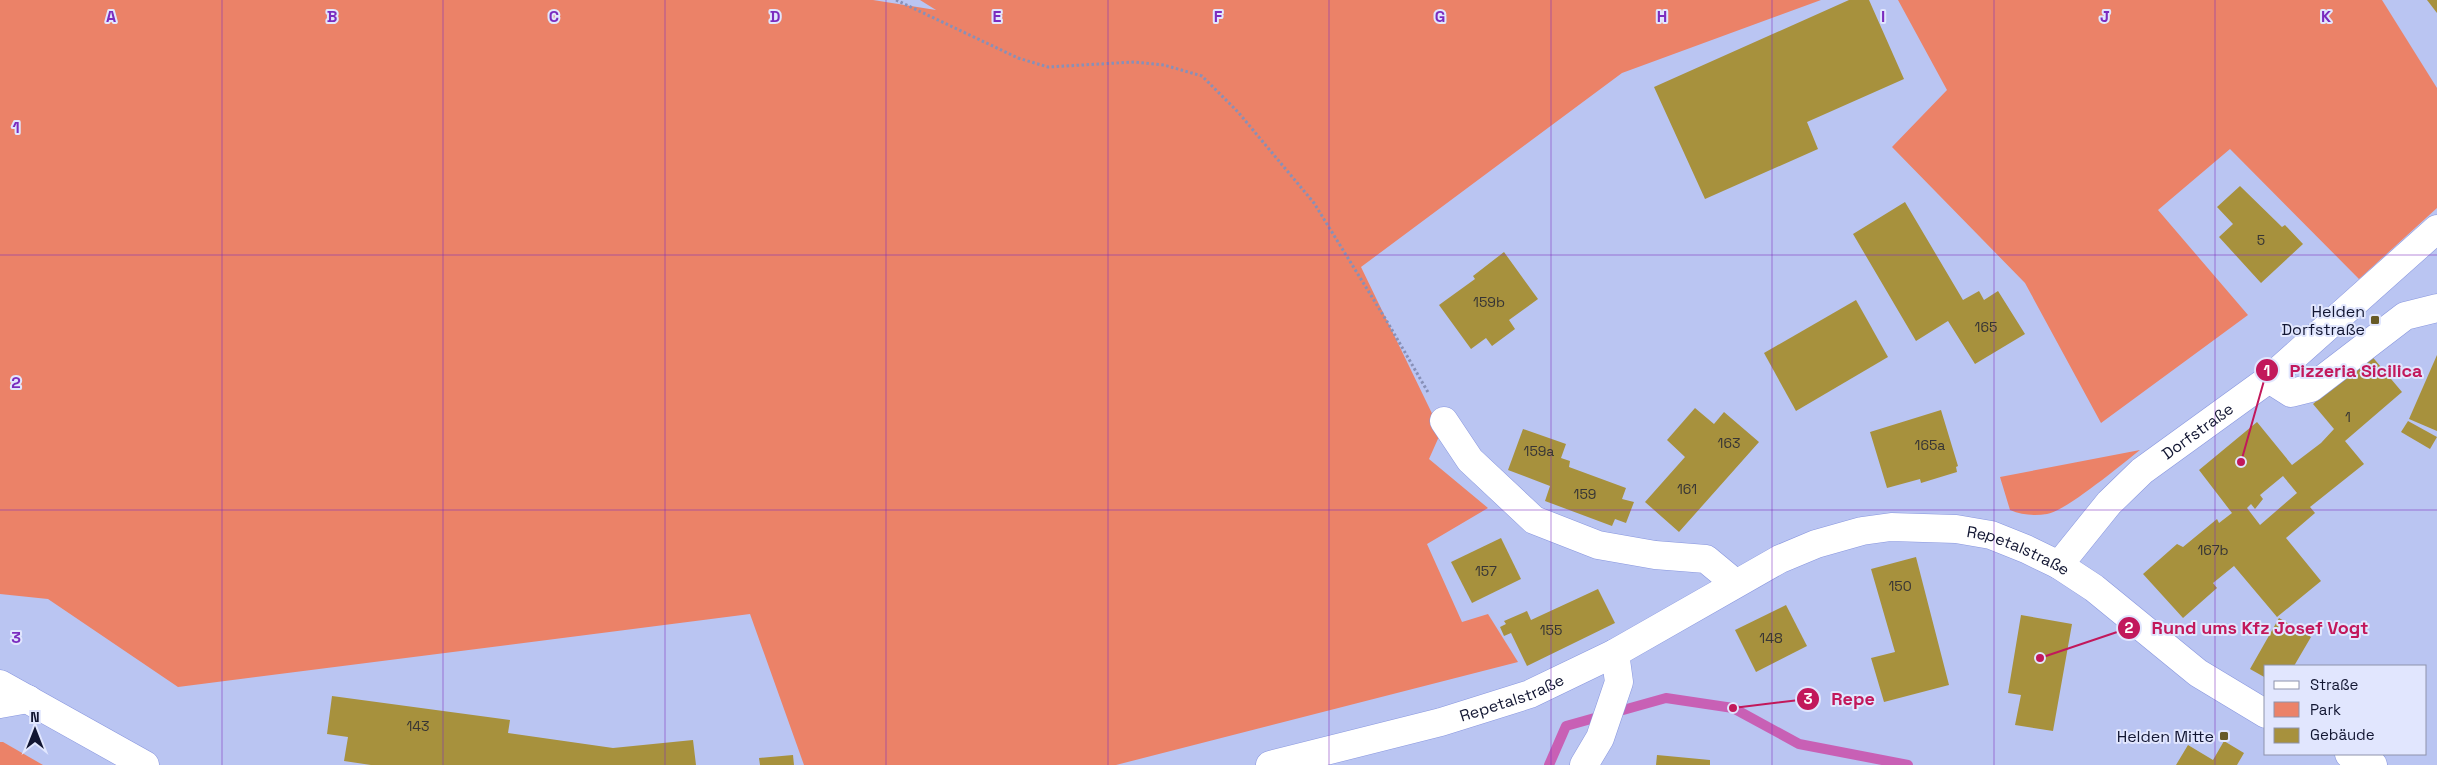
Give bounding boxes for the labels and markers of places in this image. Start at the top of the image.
place label: Helden Dorfstraße [2281,301,2365,340]
marker: Helden Dorfstraße [2369,314,2381,326]
callout: Pizzeria Sicilica [2255,354,2433,387]
callout: Rund ums Kfz Josef Vogt [2116,611,2378,644]
callout: Repe [1796,683,1885,716]
place label: Helden Mitte [2117,726,2214,747]
marker: Helden Mitte [2218,730,2230,742]

